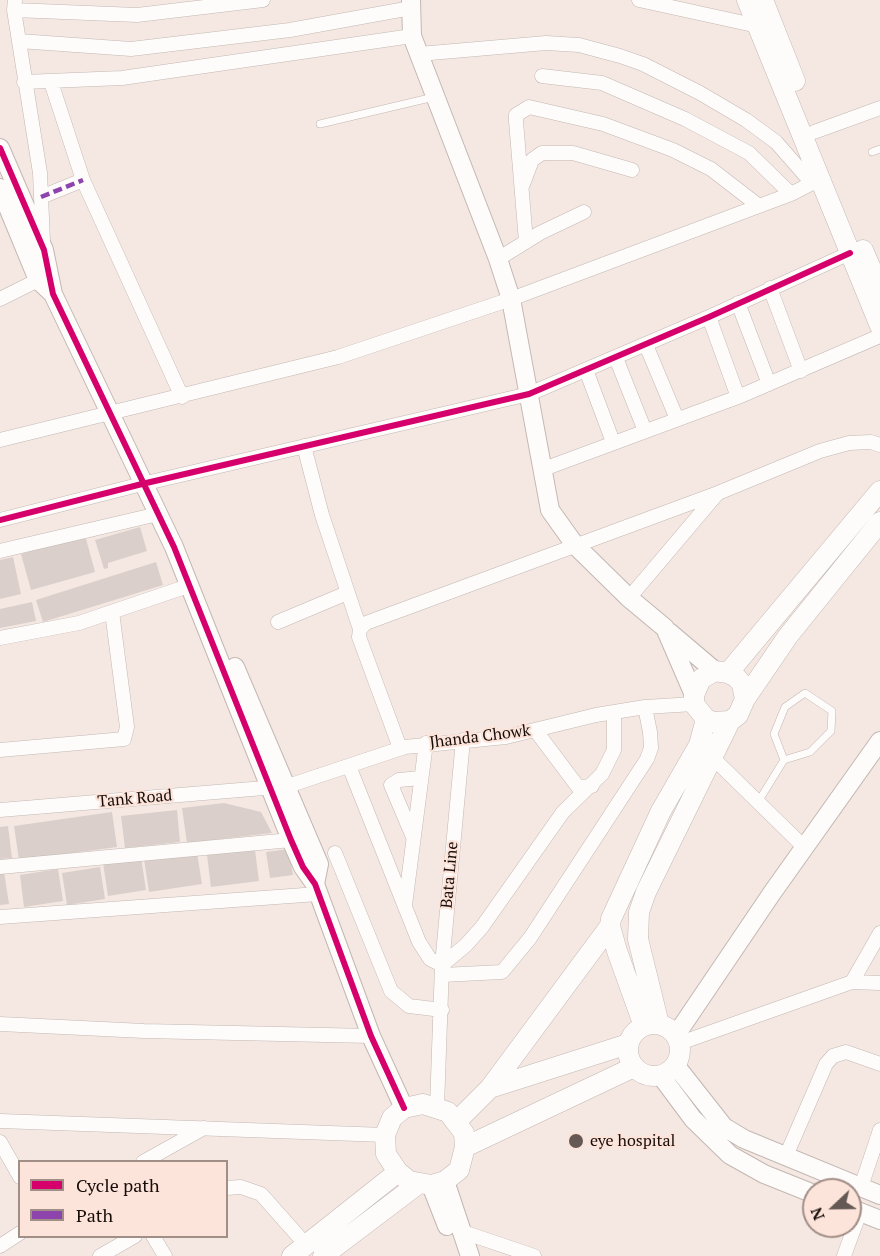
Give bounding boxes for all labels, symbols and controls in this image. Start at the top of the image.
street label: Jhanda Chowk [428,721,532,753]
street label: Tank Road [97,786,173,812]
street label: Bata Line [438,841,462,909]
place label: eye hospital [590,1131,675,1151]
marker: eye hospital [567,1132,585,1150]
legend [18,1160,228,1238]
text: Cycle path [76,1173,160,1197]
north arrow [802,1178,862,1238]
text: Path [76,1203,113,1227]
text: N [805,1204,830,1224]

